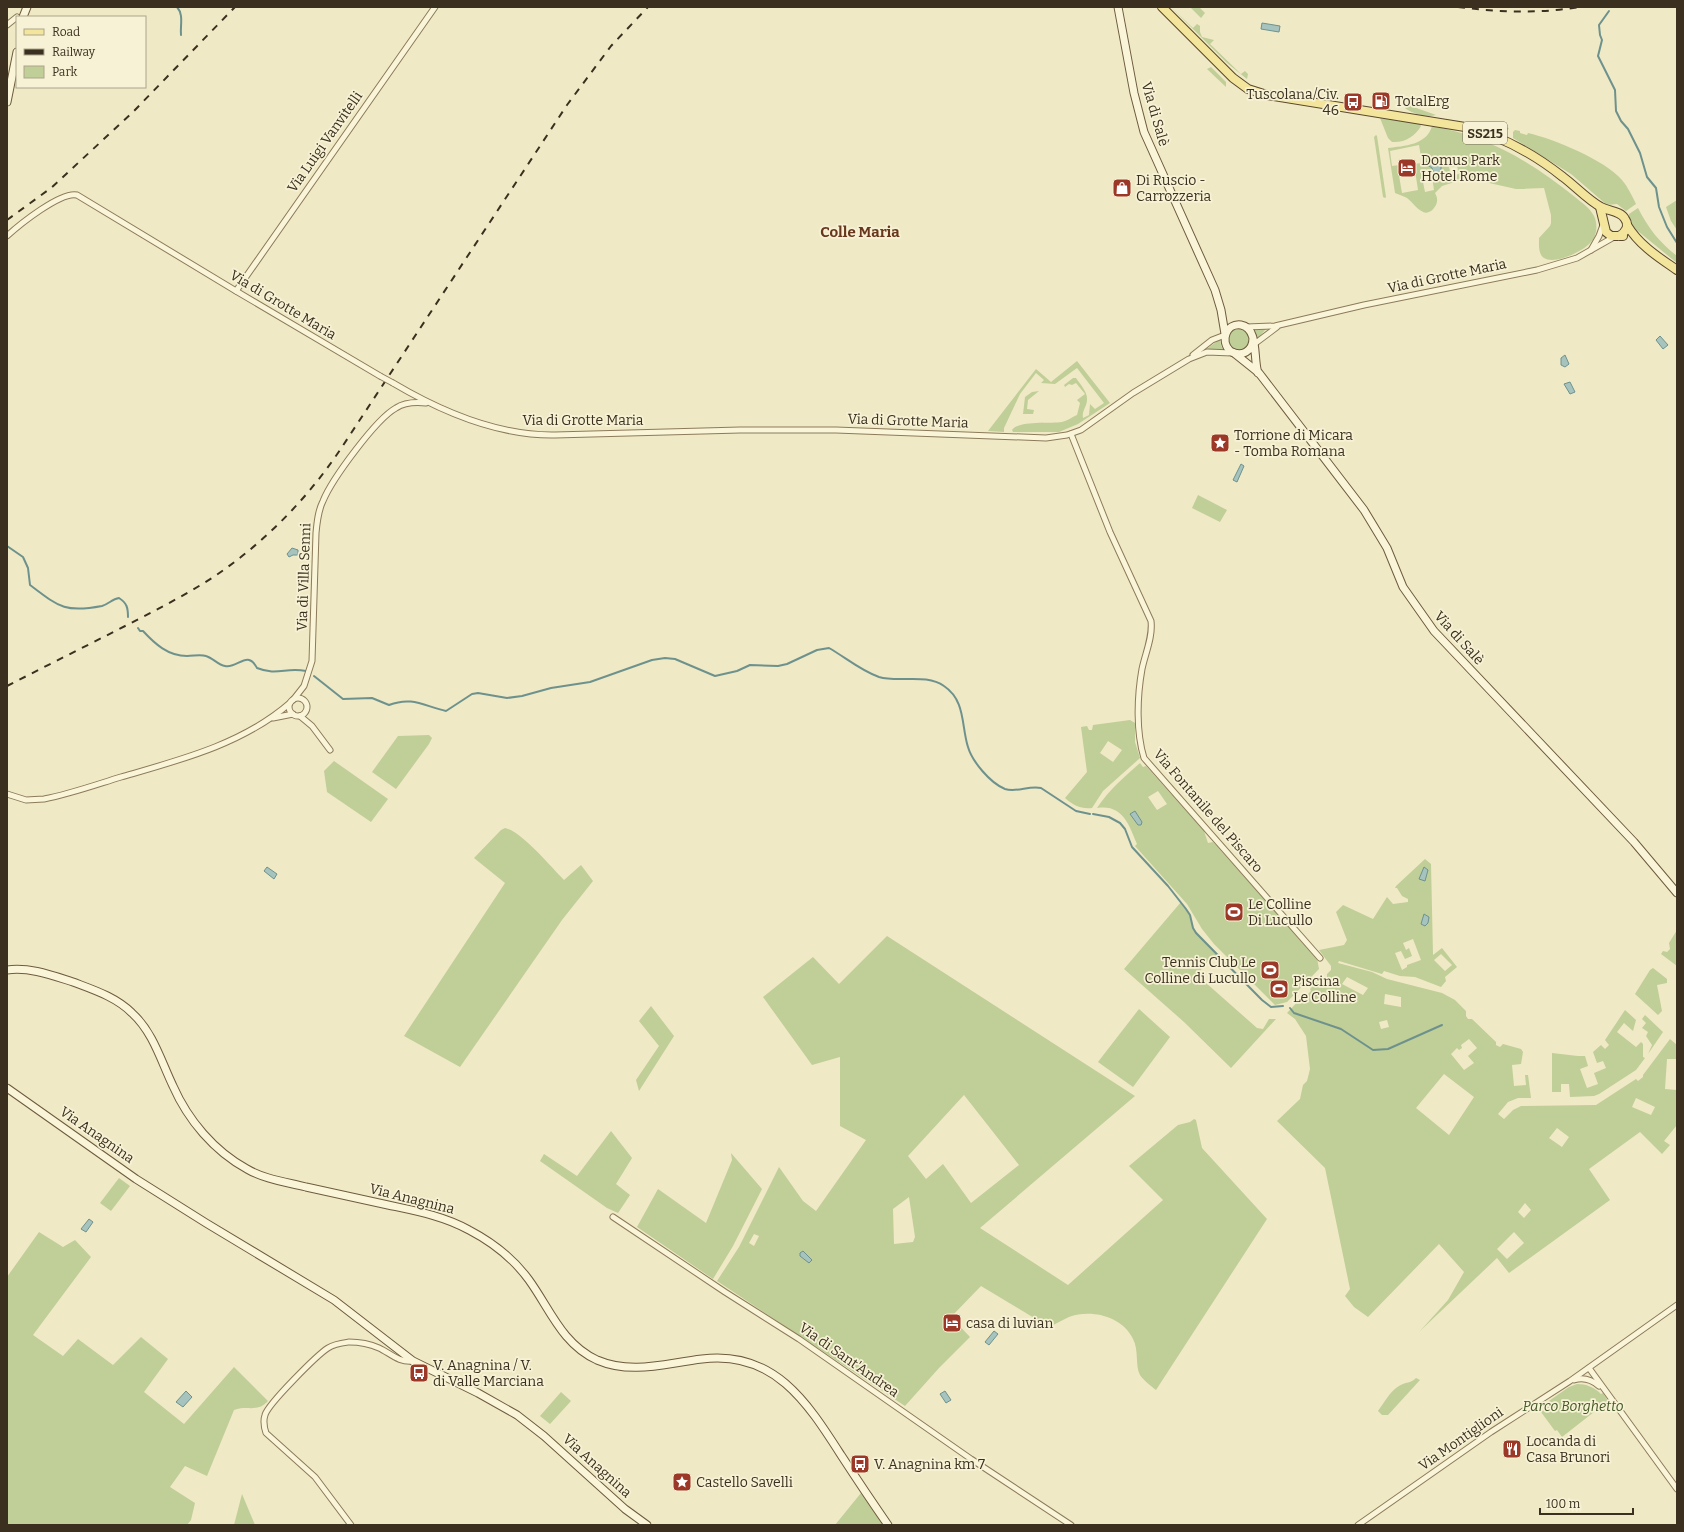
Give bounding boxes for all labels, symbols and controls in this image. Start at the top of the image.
legend [16,16,146,88]
text: Road [52,25,80,39]
text: Railway [52,45,96,59]
text: Park [52,65,78,79]
street label: Via di Salè [1138,80,1172,148]
place label: Tuscolana/Civ. 46 [1246,86,1339,119]
street label: Via Luigi Vanvitelli [284,88,366,196]
fuel station icon: TotalErg [1370,90,1392,112]
bus stop icon: Tuscolana/Civ. 46 [1342,91,1364,113]
place label: TotalErg [1395,93,1450,110]
road number: SS215 [1463,122,1507,144]
place label: Domus Park Hotel Rome [1421,152,1500,185]
hotel icon: Domus Park Hotel Rome [1396,157,1418,179]
place label: Di Ruscio - Carrozzeria [1136,172,1211,205]
shop icon: Di Ruscio - Carrozzeria [1111,177,1133,199]
district label: Colle Maria [820,223,900,241]
street label: Via di Grotte Maria [1386,255,1508,297]
street label: Via di Grotte Maria [227,267,340,344]
street label: Via di Grotte Maria [847,410,969,432]
street label: Via di Grotte Maria [523,412,644,429]
place label: Torrione di Micara - Tomba Romana [1234,427,1353,460]
place icon: Torrione di Micara - Tomba Romana [1209,432,1231,454]
street label: Via di Villa Senni [294,523,314,631]
street label: Via di Salè [1431,608,1487,668]
street label: Via Fontanile del Piscaro [1150,746,1266,876]
place label: Le Colline Di Lucullo [1248,896,1313,929]
sports icon: Le Colline Di Lucullo [1223,901,1245,923]
place label: Tennis Club Le Colline di Lucullo [1145,954,1256,987]
sports icon: Tennis Club Le Colline di Lucullo [1259,959,1281,981]
place label: Piscina Le Colline [1293,973,1356,1006]
sports icon: Piscina Le Colline [1268,978,1290,1000]
street label: Via Anagnina [57,1103,138,1167]
street label: Via Anagnina [368,1180,457,1218]
hotel icon: casa di luvian [941,1312,963,1334]
place label: casa di luvian [966,1315,1053,1332]
street label: Via di Sant'Andrea [796,1319,903,1401]
place label: V. Anagnina / V. di Valle Marciana [433,1357,544,1390]
bus stop icon: V. Anagnina / V. di Valle Marciana [408,1362,430,1384]
park label: Parco Borghetto [1522,1398,1624,1415]
street label: Via Montiglioni [1416,1404,1506,1474]
street label: Via Anagnina [559,1431,635,1502]
place label: Locanda di Casa Brunori [1526,1433,1610,1466]
restaurant icon: Locanda di Casa Brunori [1501,1438,1523,1460]
bus stop icon: V. Anagnina km 7 [849,1453,871,1475]
place label: V. Anagnina km 7 [874,1456,985,1473]
place icon: Castello Savelli [671,1471,693,1493]
place label: Castello Savelli [696,1474,793,1491]
scale bar [1540,1490,1633,1516]
text: 100 m [1546,1497,1581,1511]

